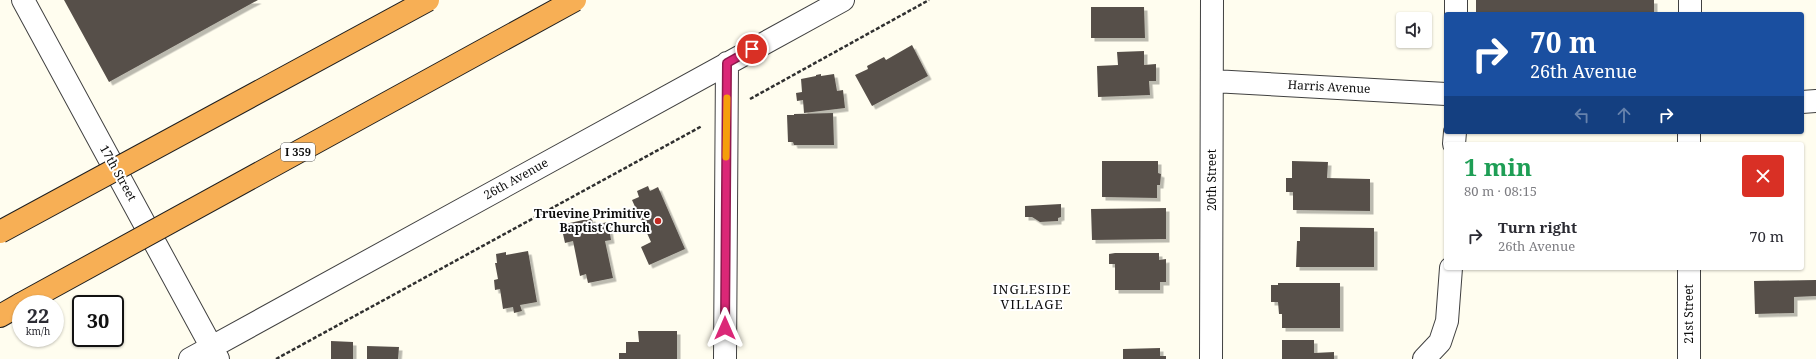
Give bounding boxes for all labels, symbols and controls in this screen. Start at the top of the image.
map controls [1396,12,1432,48]
button: sound [1396,12,1432,48]
text: 70 m [1530,23,1597,61]
icon: right [1464,28,1516,80]
pin [735,32,769,66]
icon: arrive [741,38,763,60]
text: 26th Avenue [1530,59,1637,83]
street label: Harris Avenue [1287,76,1371,97]
icon: left [1571,104,1593,126]
icon: ahead [1613,104,1635,126]
icon: right [1655,104,1677,126]
street label: 17th Street [96,142,141,204]
road number: I 359 [281,143,315,161]
street label: 20th Street [1203,149,1220,211]
text: 1 min [1464,150,1532,183]
street label: 26th Avenue [480,154,551,203]
button: close [1742,155,1784,197]
text: 80 m · 08:15 [1464,182,1537,200]
place label: Truevine Primitive Baptist Church [534,205,650,236]
marker: Truevine Primitive Baptist Church [653,216,663,226]
text: Turn right [1498,217,1577,237]
icon: right [1464,225,1486,247]
text: 70 m [1749,226,1784,246]
text: 26th Avenue [1498,237,1575,255]
district label: INGLESIDE VILLAGE [993,280,1071,313]
street label: 21st Street [1680,284,1697,344]
speed limit sign: 30 [72,295,124,347]
text: 22 [27,302,49,329]
position arrow [704,307,746,349]
text: km/h [26,324,50,338]

